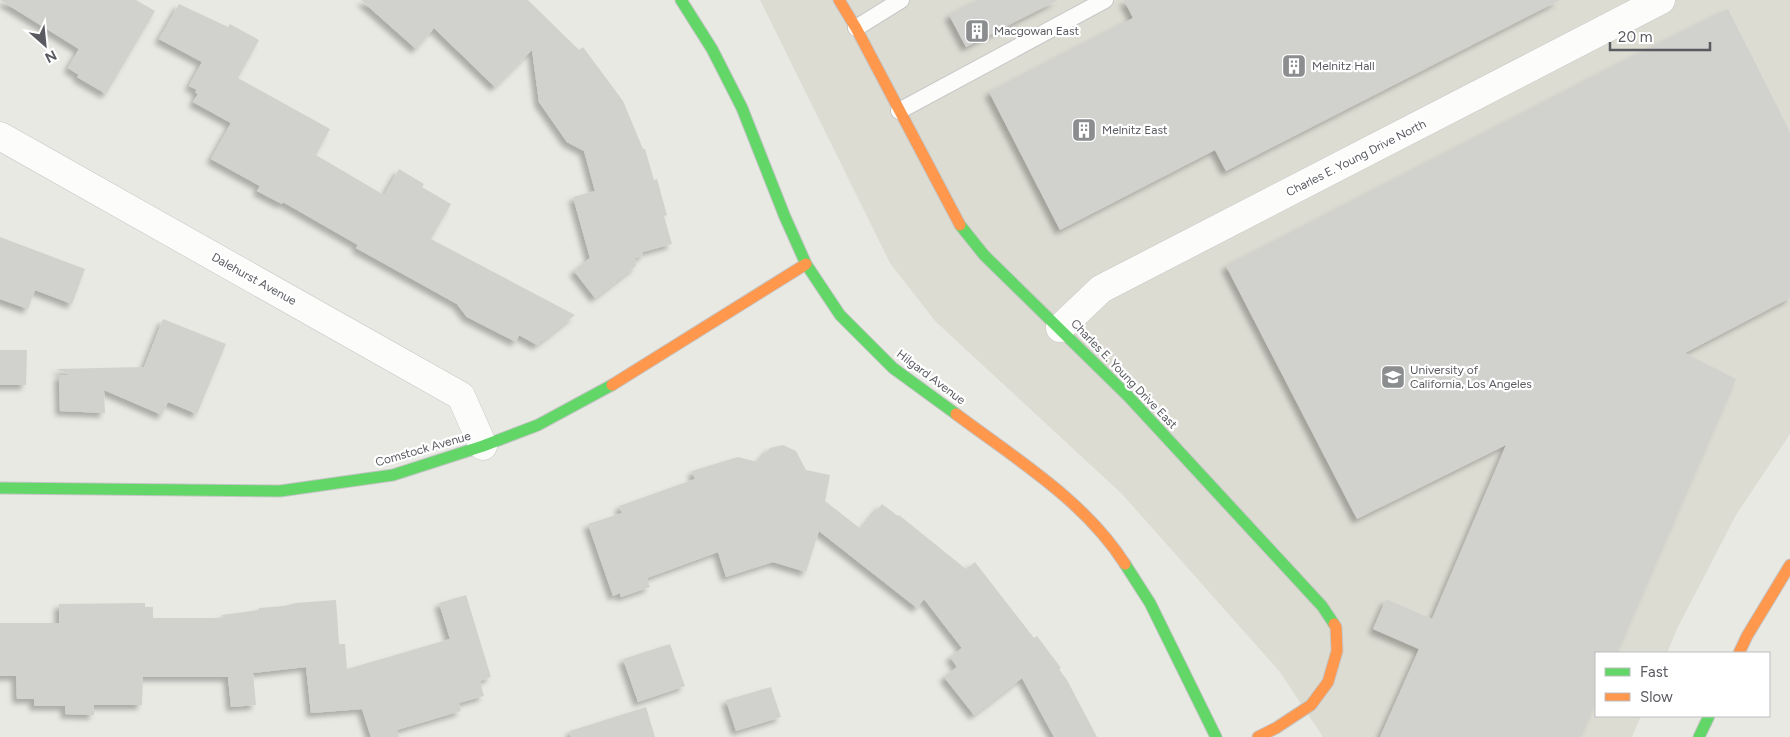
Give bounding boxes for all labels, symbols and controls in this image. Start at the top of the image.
building icon: Macgowan East [964,18,990,44]
north arrow [20,20,70,70]
scale bar [1610,20,1710,52]
place label: Macgowan East [994,24,1079,38]
text: 20 m [1618,28,1652,46]
text: N [42,46,59,66]
building icon: Melnitz Hall [1281,53,1307,79]
place label: Melnitz Hall [1312,59,1375,73]
street label: Charles E. Young Drive North [1284,116,1428,199]
building icon: Melnitz East [1071,117,1097,143]
place label: Melnitz East [1102,123,1168,137]
street label: Dalehurst Avenue [209,250,299,308]
street label: Charles E. Young Drive East [1068,316,1180,432]
street label: Hilgard Avenue [894,347,968,408]
place label: University of California, Los Angeles [1410,363,1532,391]
school or university icon: University of California, Los Angeles [1380,364,1406,390]
street label: Comstock Avenue [374,429,473,469]
legend [1595,652,1770,717]
text: Fast [1640,663,1669,681]
text: Slow [1640,688,1673,706]

